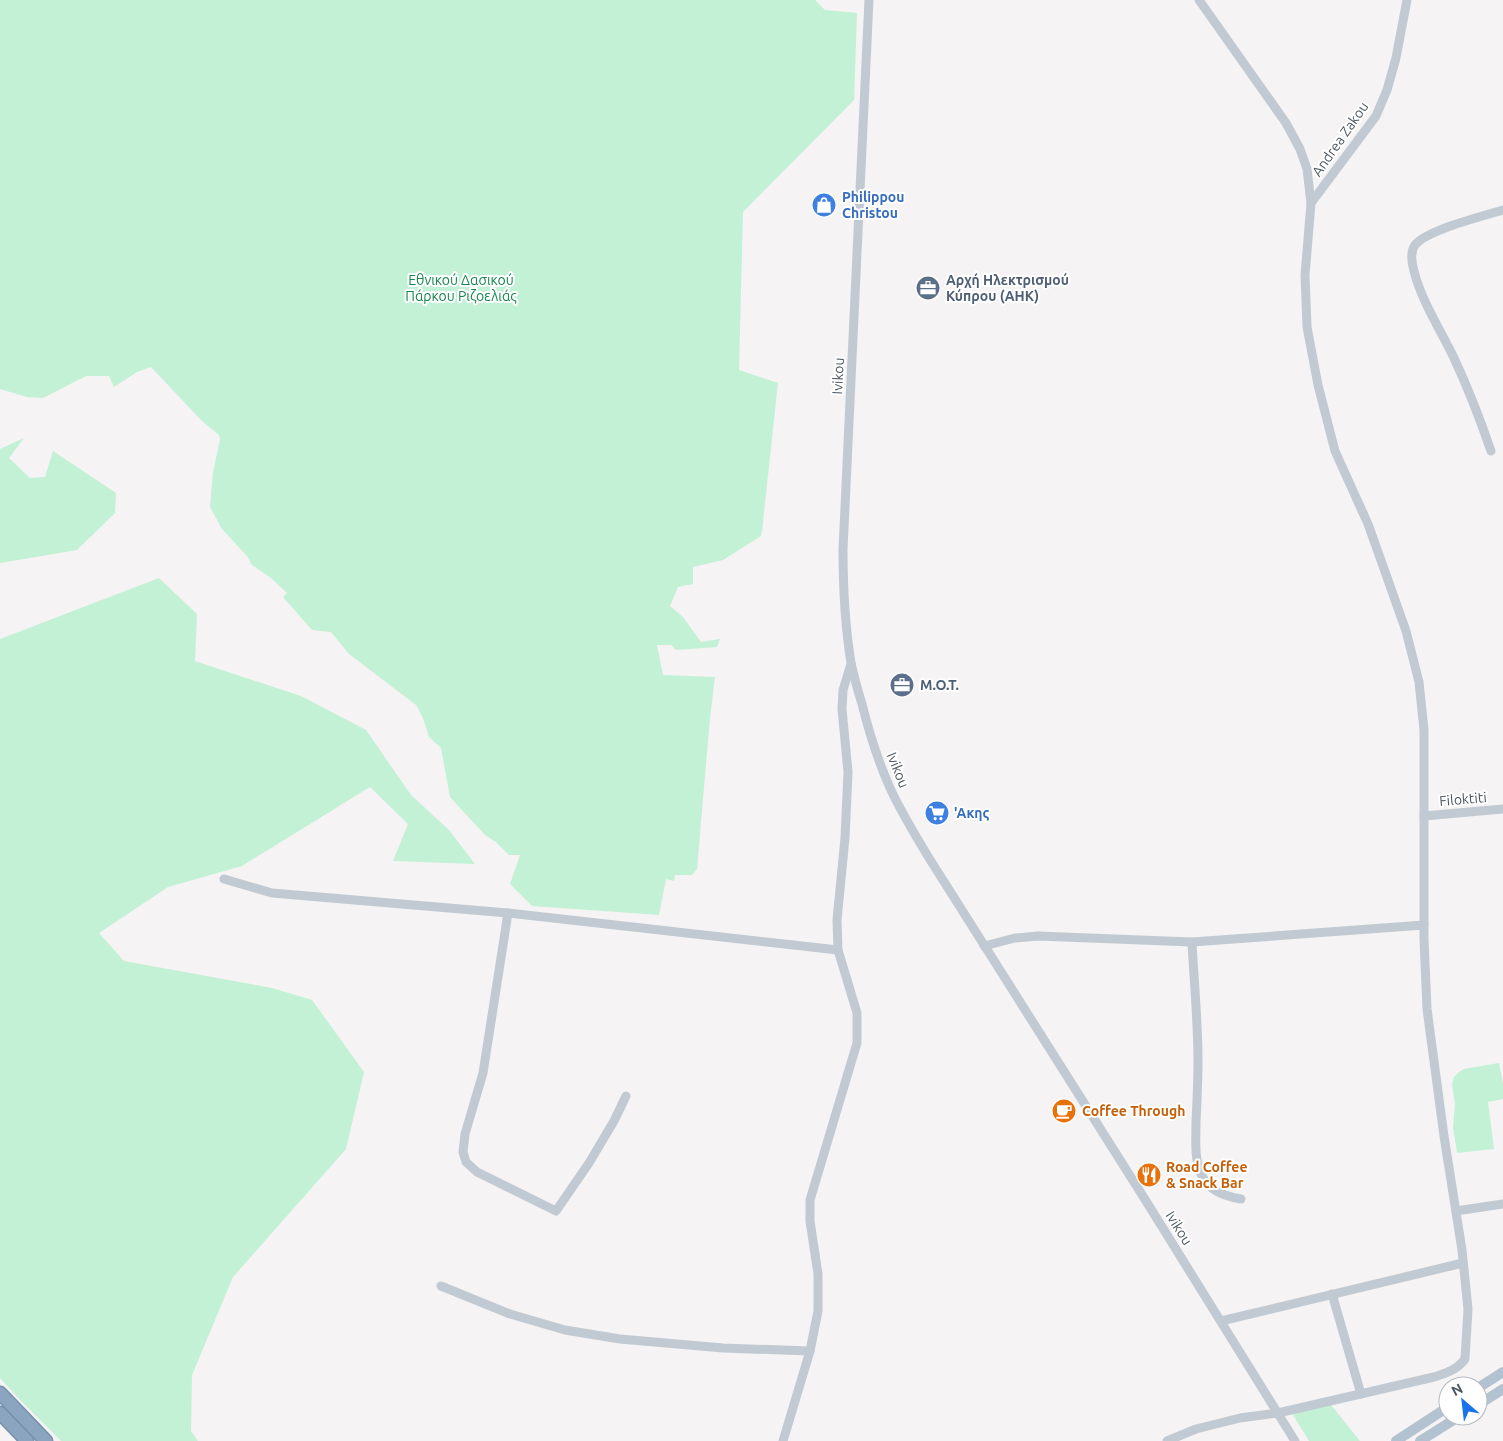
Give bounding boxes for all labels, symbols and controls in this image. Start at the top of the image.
street label: Andrea Zakou [1309,99,1371,179]
place label: Philippou Christou [842,189,904,221]
shop icon: Philippou Christou [811,192,837,218]
park label: Εθνικού Δασικού Πάρκου Ριζοελιάς [405,272,517,304]
place label: Αρχή Ηλεκτρισμού Κύπρου (ΑΗΚ) [946,272,1069,304]
office icon: Αρχή Ηλεκτρισμού Κύπρου (ΑΗΚ) [915,275,941,301]
street label: Ivikou [829,357,847,395]
office icon: M.O.T. [889,672,915,698]
place label: M.O.T. [920,677,959,693]
street label: Ivikou [884,750,912,790]
street label: Filoktiti [1439,789,1487,809]
supermarket icon: 'Ακης [924,800,950,826]
place label: 'Ακης [954,805,990,821]
cafe icon: Coffee Through [1051,1098,1077,1124]
place label: Coffee Through [1082,1103,1185,1119]
place label: Road Coffee & Snack Bar [1166,1159,1247,1191]
restaurant icon: Road Coffee & Snack Bar [1136,1162,1162,1188]
street label: Ivikou [1162,1208,1196,1248]
north arrow [1438,1376,1488,1426]
text: N [1449,1380,1465,1399]

